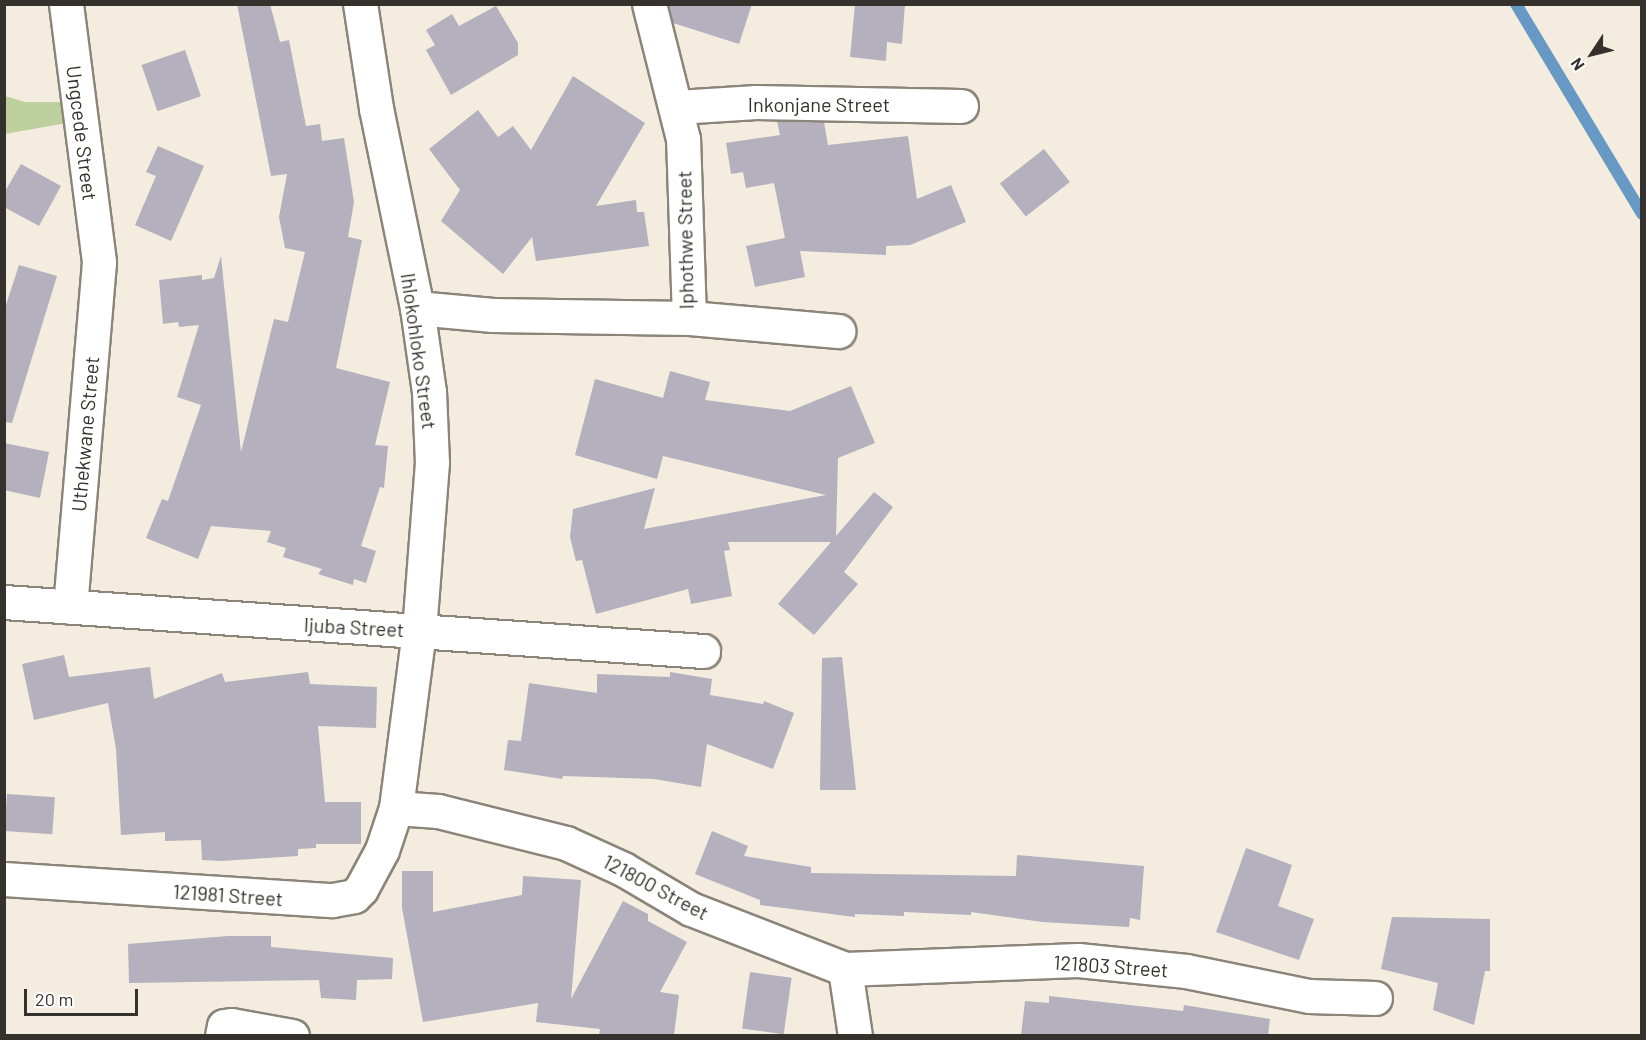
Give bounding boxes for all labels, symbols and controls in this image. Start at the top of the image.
north arrow [1562,24,1622,84]
text: N [1566,55,1588,74]
street label: Ungcede Street [62,64,102,202]
street label: Inkonjane Street [748,92,890,116]
street label: Iphothwe Street [672,170,698,310]
street label: Ihlokohloko Street [396,271,442,431]
street label: Uthekwane Street [66,355,104,513]
street label: Ijuba Street [303,612,405,642]
street label: 121800 Street [599,849,713,925]
street label: 121981 Street [172,879,284,911]
street label: 121803 Street [1053,950,1169,982]
scale bar [27,977,141,1015]
text: 20 m [35,988,73,1010]

